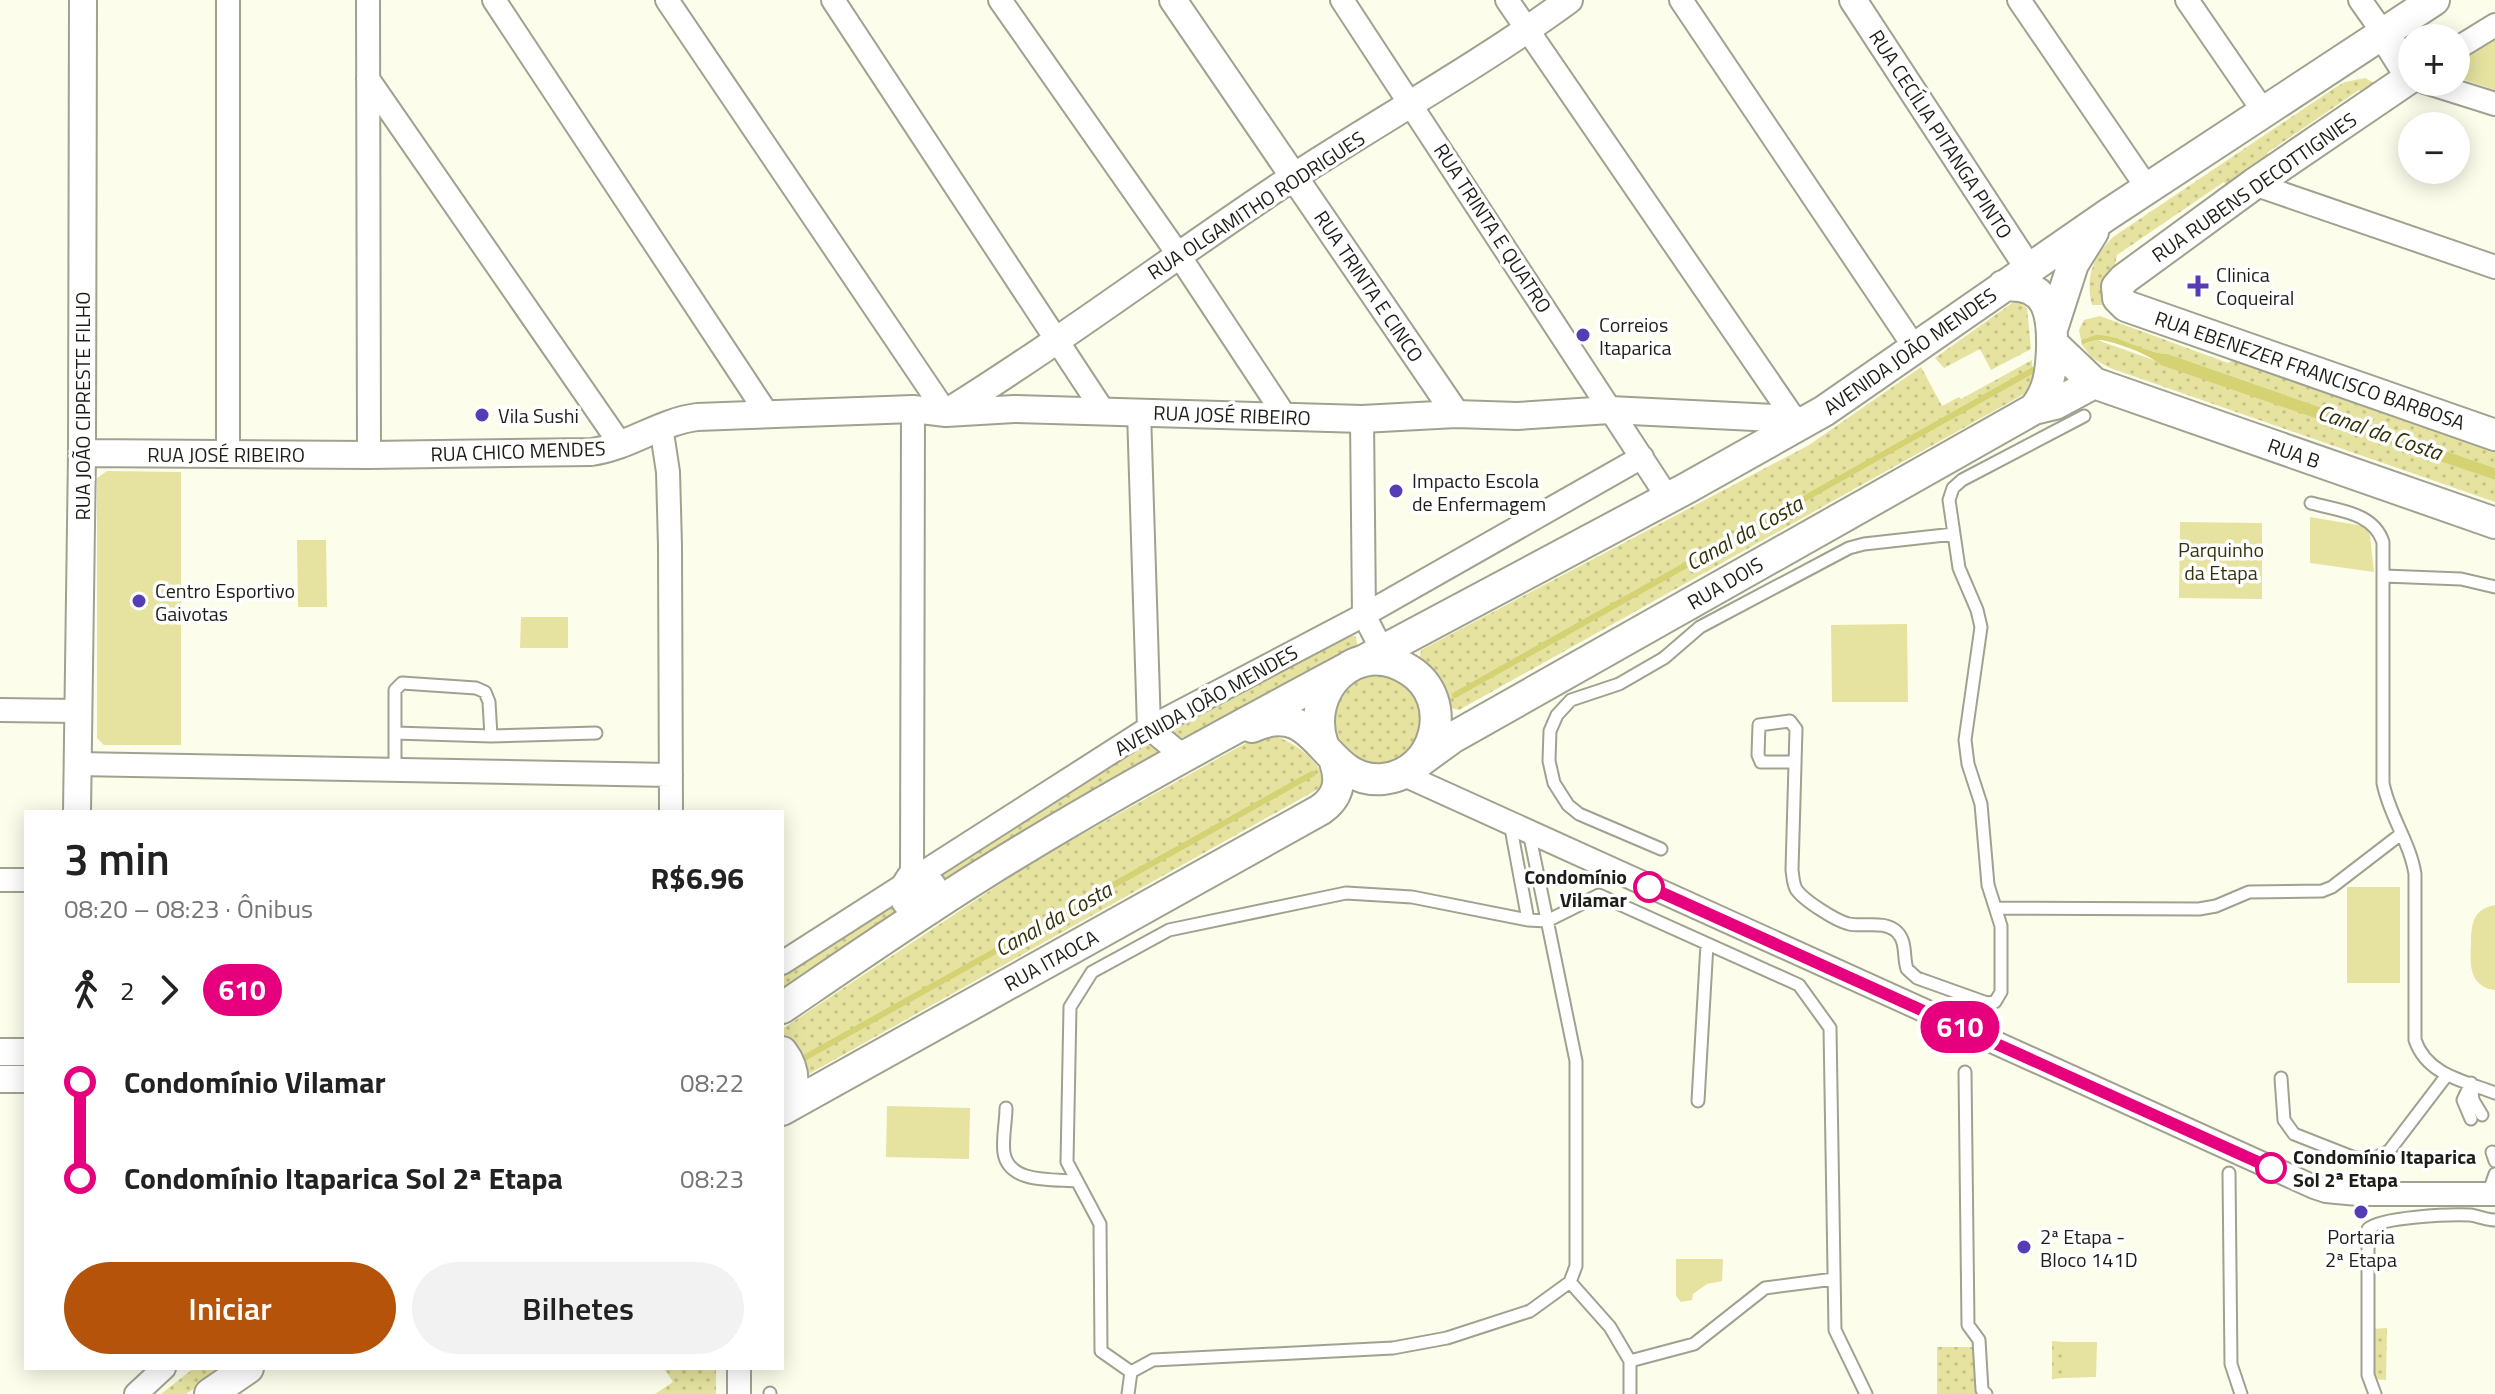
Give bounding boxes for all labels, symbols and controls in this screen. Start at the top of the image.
street label: RUA CECÍLIA PITANGA PINTO [1862,23,2020,245]
map controls [2398,24,2470,184]
button: + [2398,24,2470,96]
street label: RUA RUBENS DECOTTIGNIES [2145,104,2363,270]
button: − [2398,112,2470,184]
street label: RUA OLGAMITHO RODRIGUES [1141,123,1371,287]
street label: RUA TRINTA E QUATRO [1426,137,1560,319]
street label: RUA TRINTA E CINCO [1307,204,1431,368]
place label: Clinica Coqueiral [2216,259,2294,313]
marker: Clinica Coqueiral [2187,275,2209,297]
street label: AVENIDA JOÃO MENDES [1817,279,2003,423]
street label: RUA JOÃO CIPRESTE FILHO [67,292,98,520]
street label: RUA EBENEZER FRANCISCO BARBOSA [2151,302,2469,438]
place label: Correios Itaparica [1599,309,1672,363]
marker: Correios Itaparica [1574,326,1592,344]
water label: Canal da Costa [2313,395,2449,470]
street label: RUA JOSÉ RIBEIRO [1153,397,1311,433]
place label: Vila Sushi [498,400,579,431]
marker: Vila Sushi [473,406,491,424]
street label: RUA B [2264,430,2324,476]
street label: RUA CHICO MENDES [430,432,606,470]
street label: RUA JOSÉ RIBEIRO [147,439,305,470]
place label: Impacto Escola de Enfermagem [1412,465,1546,519]
marker: Impacto Escola de Enfermagem [1387,482,1405,500]
water label: Canal da Costa [1679,486,1811,579]
park label: Parquinho da Etapa [2178,534,2264,588]
street label: RUA DOIS [1681,549,1769,617]
place label: Centro Esportivo Gaivotas [155,575,295,629]
marker: Centro Esportivo Gaivotas [130,592,148,610]
street label: AVENIDA JOÃO MENDES [1109,637,1303,763]
text: 3 min [64,825,170,892]
text: R$6.96 [651,855,744,901]
place label: Condomínio Vilamar [1524,861,1628,915]
water label: Canal da Costa [988,872,1120,965]
marker: Condomínio Vilamar [1634,872,1664,902]
text: 08:20 – 08:23 · Ônibus [64,889,313,928]
street label: RUA ITAOCA [998,921,1104,999]
icon: walk [64,968,108,1012]
icon: forward [147,968,191,1012]
text: 610 [219,968,266,1011]
text: 2 [120,971,135,1010]
line badge: 610 [1914,1001,2006,1053]
text: 610 [1936,1005,1984,1048]
text: Condomínio Vilamar [124,1059,386,1105]
text: 08:22 [680,1063,744,1102]
place label: Condomínio Itaparica Sol 2ª Etapa [2293,1141,2476,1195]
marker: Condomínio Itaparica Sol 2ª Etapa [2256,1153,2286,1183]
text: Condomínio Itaparica Sol 2ª Etapa [124,1155,563,1201]
text: 08:23 [680,1159,744,1198]
marker: Portaria 2ª Etapa [2352,1203,2370,1221]
place label: 2ª Etapa - Bloco 141D [2040,1221,2138,1275]
place label: Portaria 2ª Etapa [2325,1221,2397,1275]
marker: 2ª Etapa - Bloco 141D [2015,1238,2033,1256]
button: Iniciar [64,1262,396,1354]
button: Bilhetes [412,1262,744,1354]

